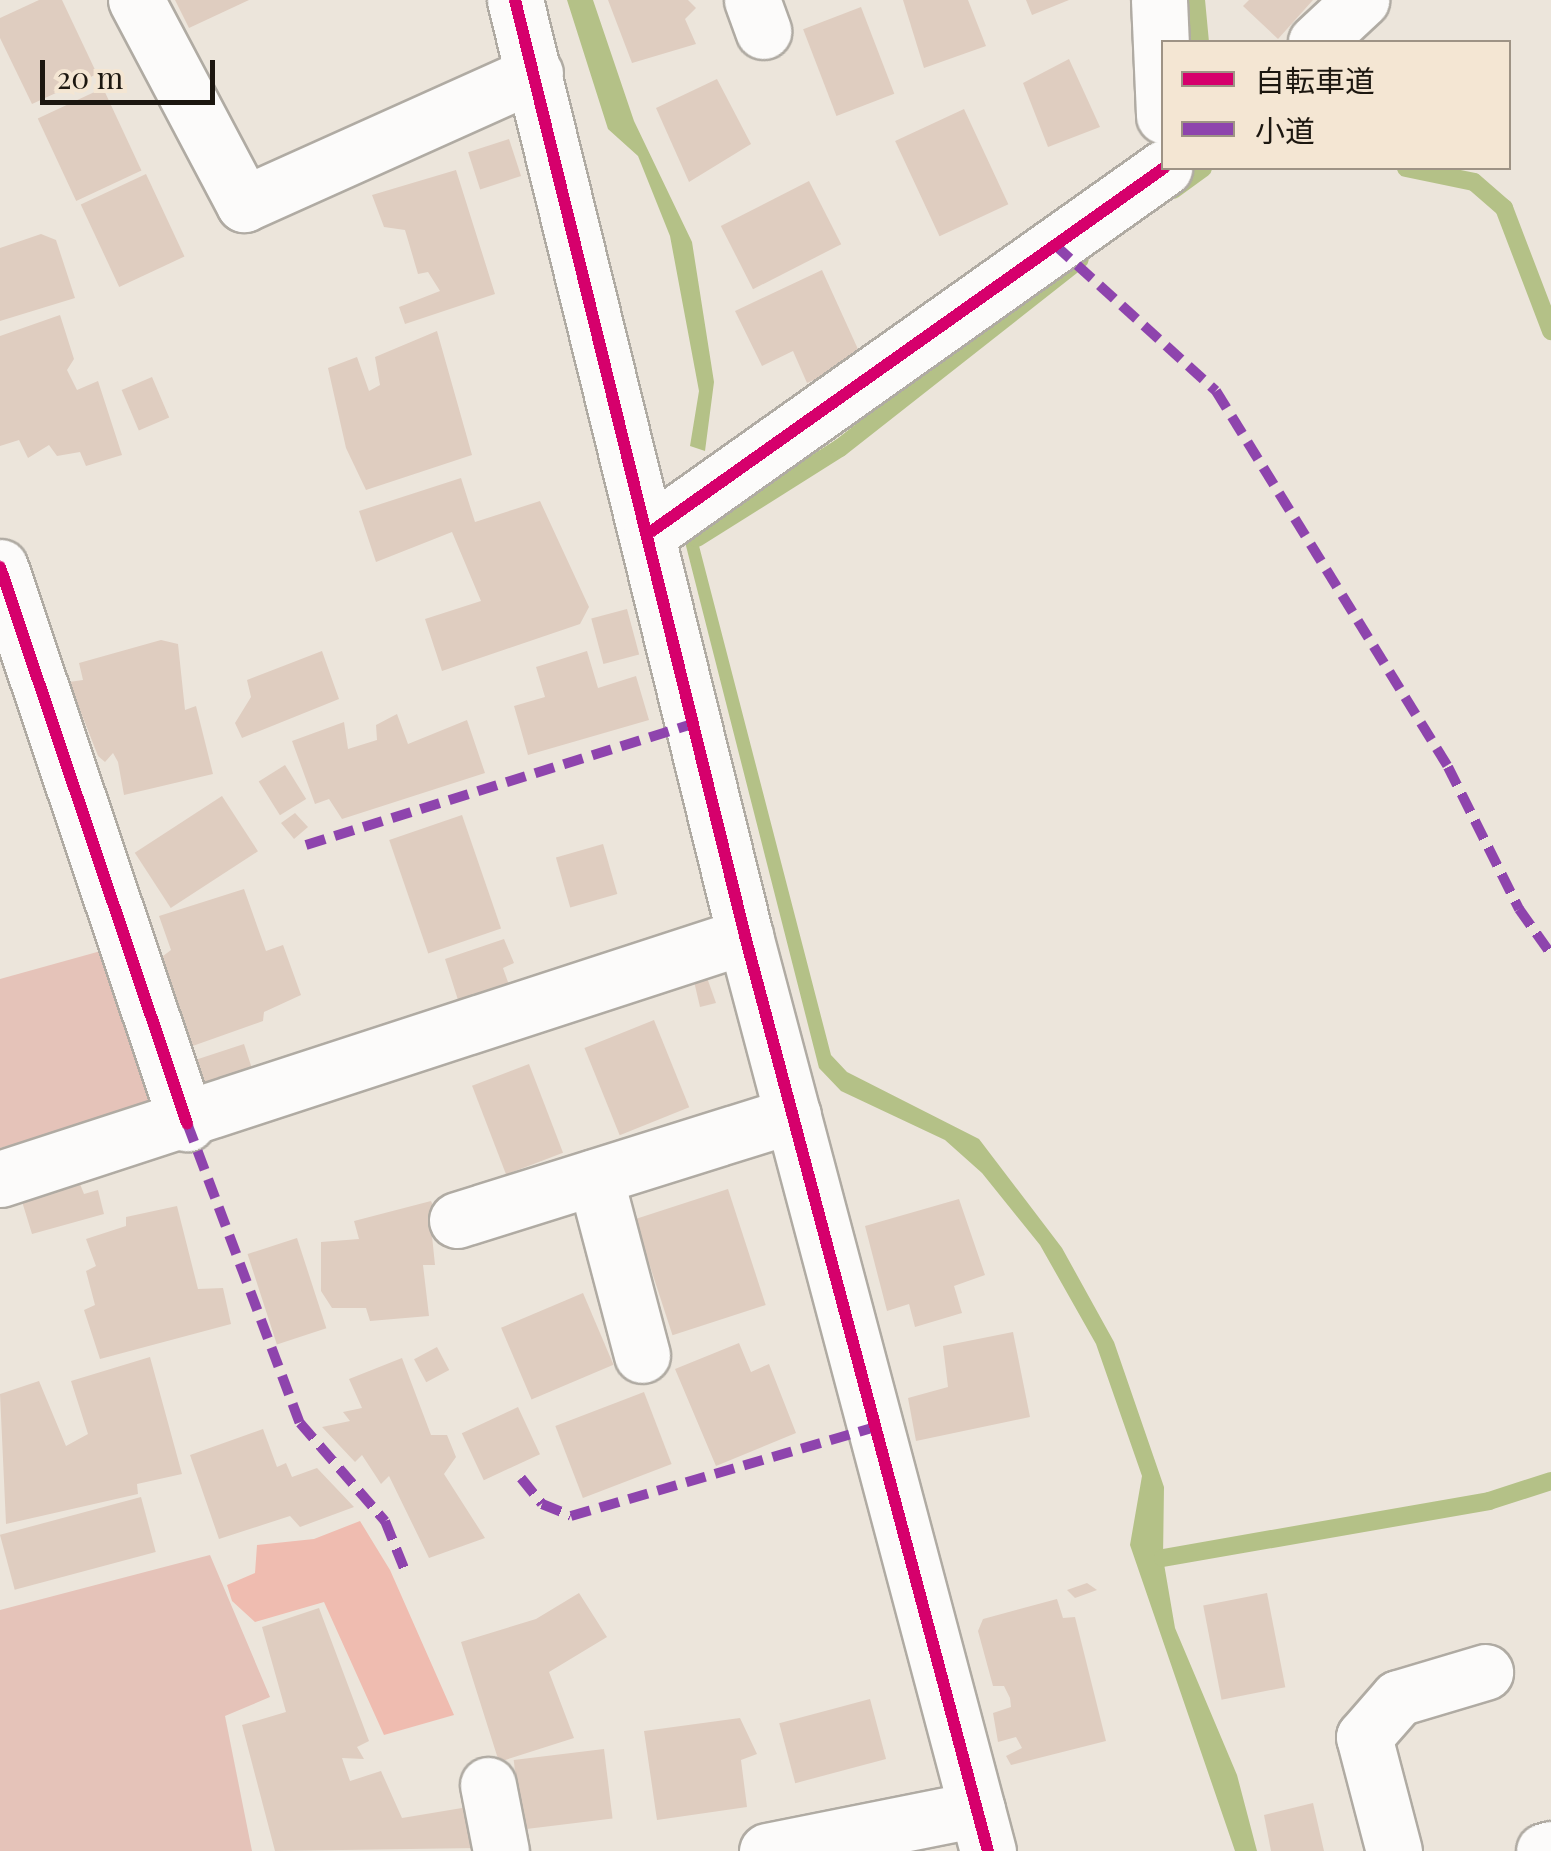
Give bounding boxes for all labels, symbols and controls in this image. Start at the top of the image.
scale bar [45,40,220,102]
legend [1161,40,1511,170]
text: 20 m [57,57,123,97]
text: 自転車道 [1255,60,1375,100]
text: 小道 [1255,110,1315,150]

